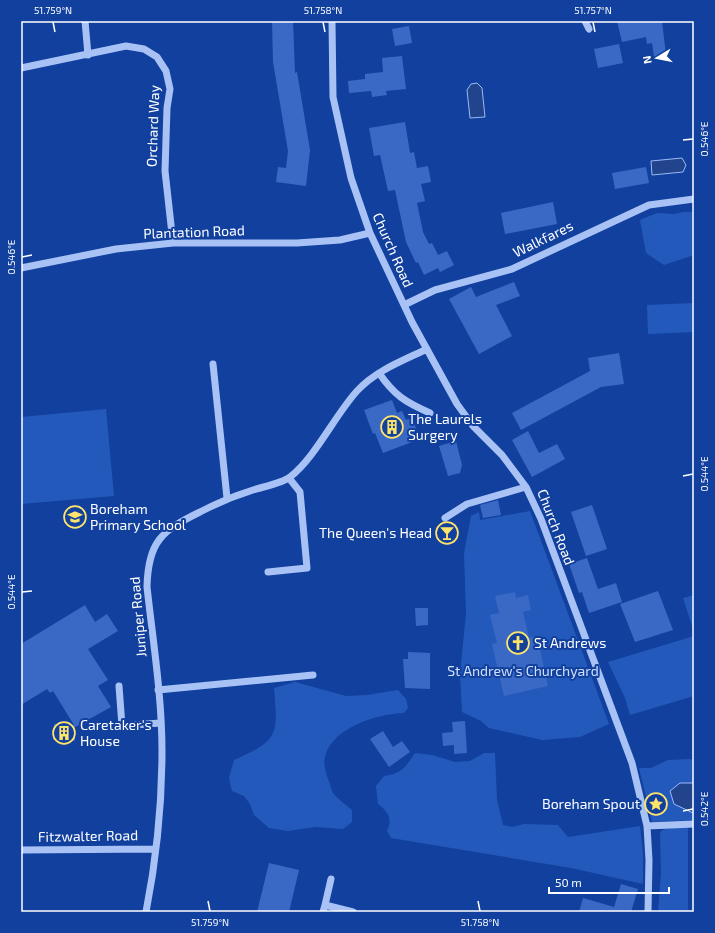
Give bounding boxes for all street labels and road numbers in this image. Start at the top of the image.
street label: Orchard Way [143,84,162,167]
street label: Church Road [369,210,417,290]
street label: Walkfares [510,217,576,260]
street label: Plantation Road [143,221,245,242]
street label: Church Road [534,486,579,567]
street label: Juniper Road [126,576,149,658]
street label: Fitzwalter Road [38,826,138,845]

